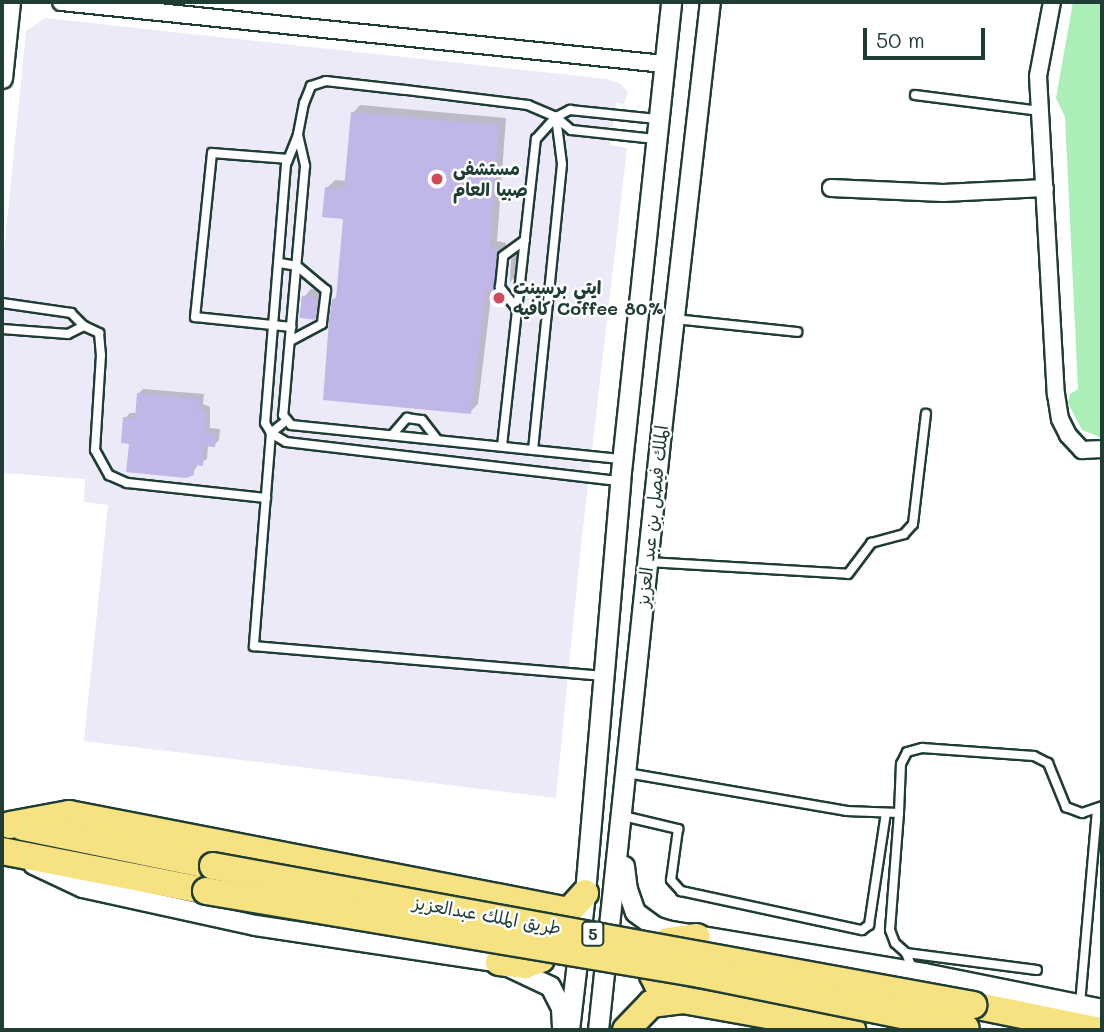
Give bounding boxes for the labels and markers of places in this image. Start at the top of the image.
place label: مستشفى صبيا العام [453,158,528,200]
marker: مستشفى صبيا العام [427,169,447,189]
place label: ايتي برسينت كافيه Coffee 80% [513,277,665,320]
marker: ايتي برسينت كافيه Coffee 80% [491,290,507,306]

